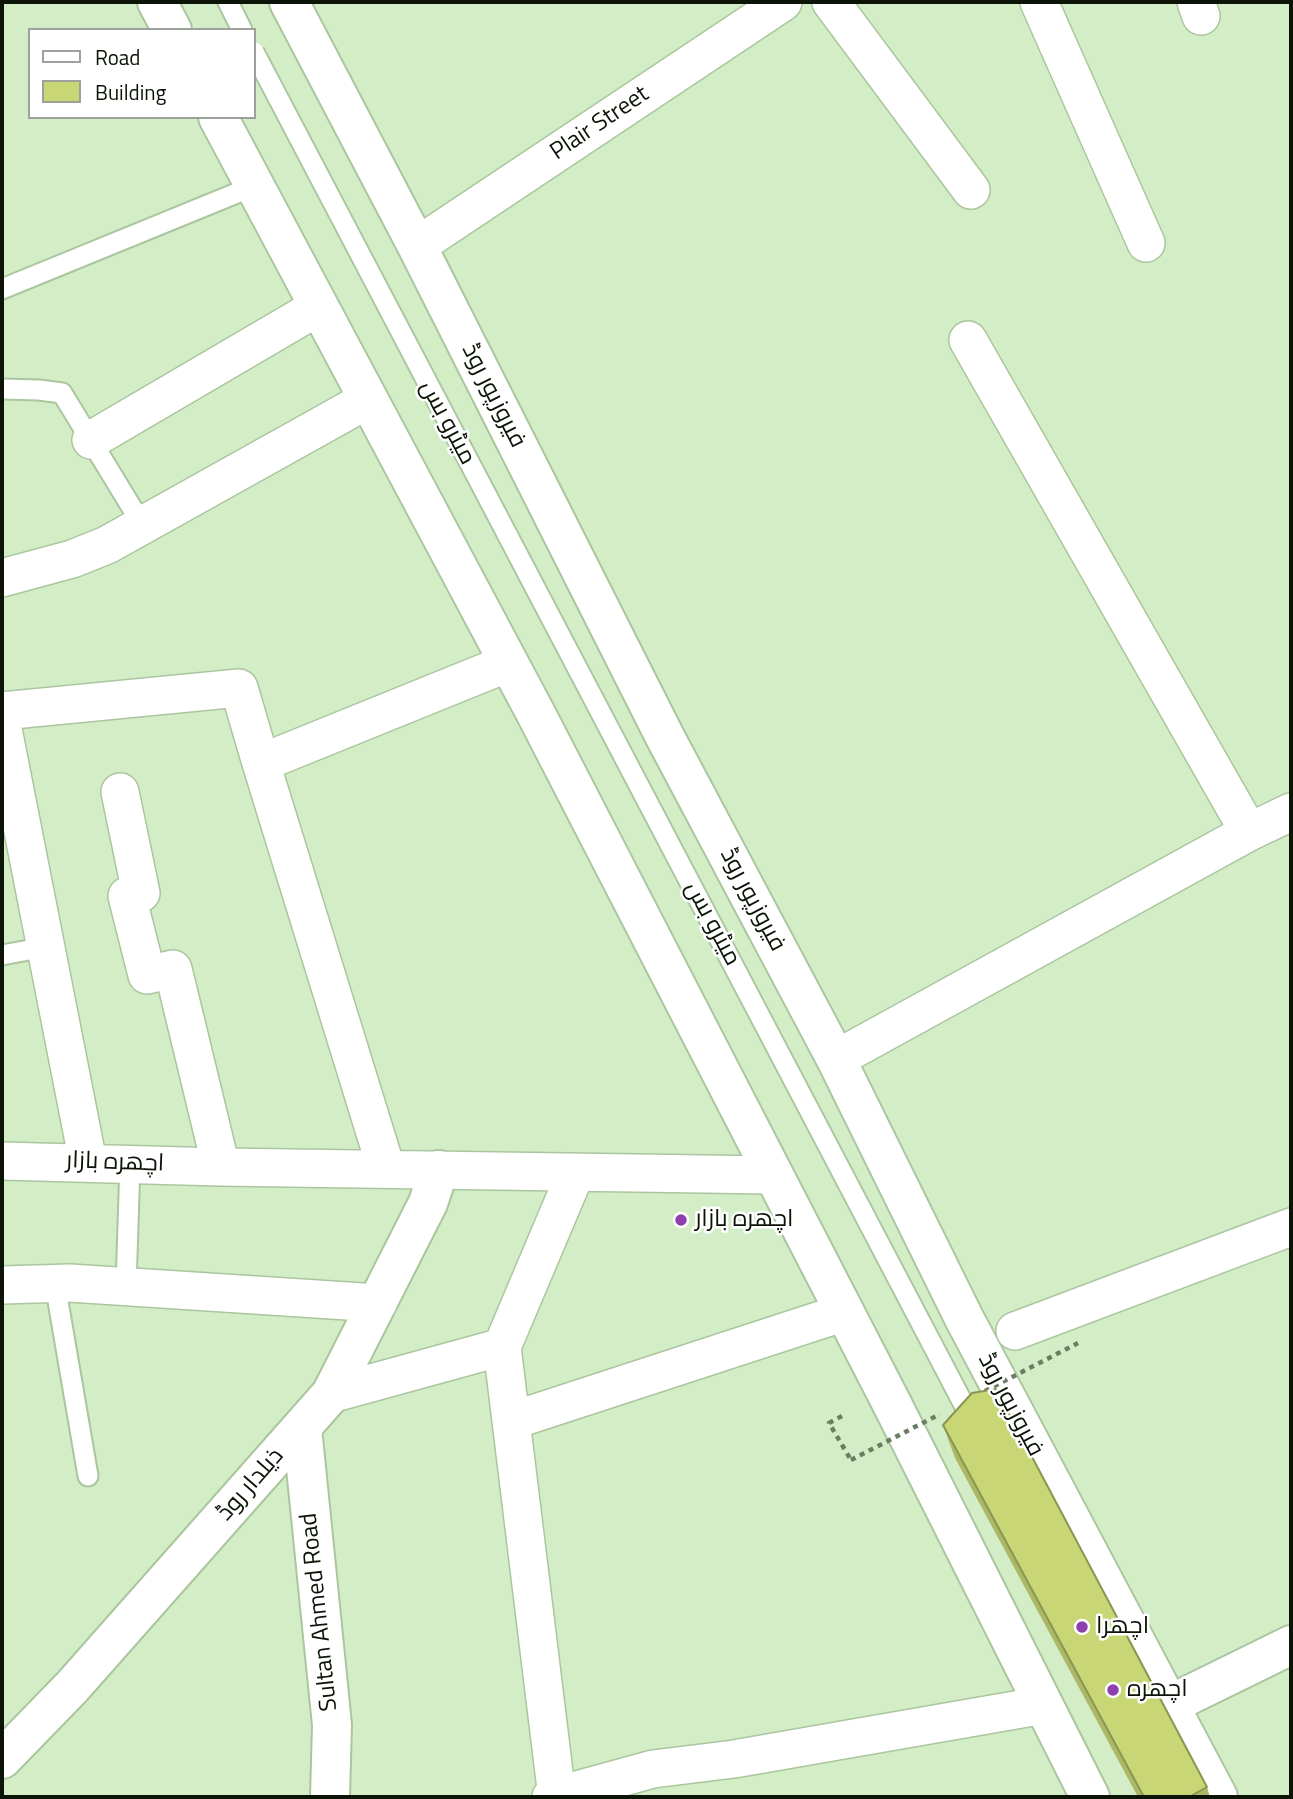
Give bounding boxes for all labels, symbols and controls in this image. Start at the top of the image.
legend [28,28,256,119]
text: Road [95,41,140,73]
text: Building [95,76,166,108]
street label: Plair Street [545,81,655,167]
street label: فیروزپور روڈ [455,339,531,453]
street label: میٹرو بس [413,376,481,470]
street label: فیروزپور روڈ [713,843,791,957]
street label: میٹرو بس [678,877,746,971]
street label: اچھرہ بازار [65,1147,165,1179]
place label: اچھرہ بازار [695,1206,793,1234]
marker: اچھرہ بازار [673,1212,689,1228]
street label: فیروزپور روڈ [971,1348,1049,1462]
street label: ذیلدار روڈ [212,1443,290,1527]
street label: Sultan Ahmed Road [295,1511,345,1713]
place label: اچھرا [1096,1613,1149,1641]
marker: اچھرا [1074,1619,1090,1635]
place label: اچھرہ [1127,1676,1188,1704]
marker: اچھرہ [1105,1682,1121,1698]

